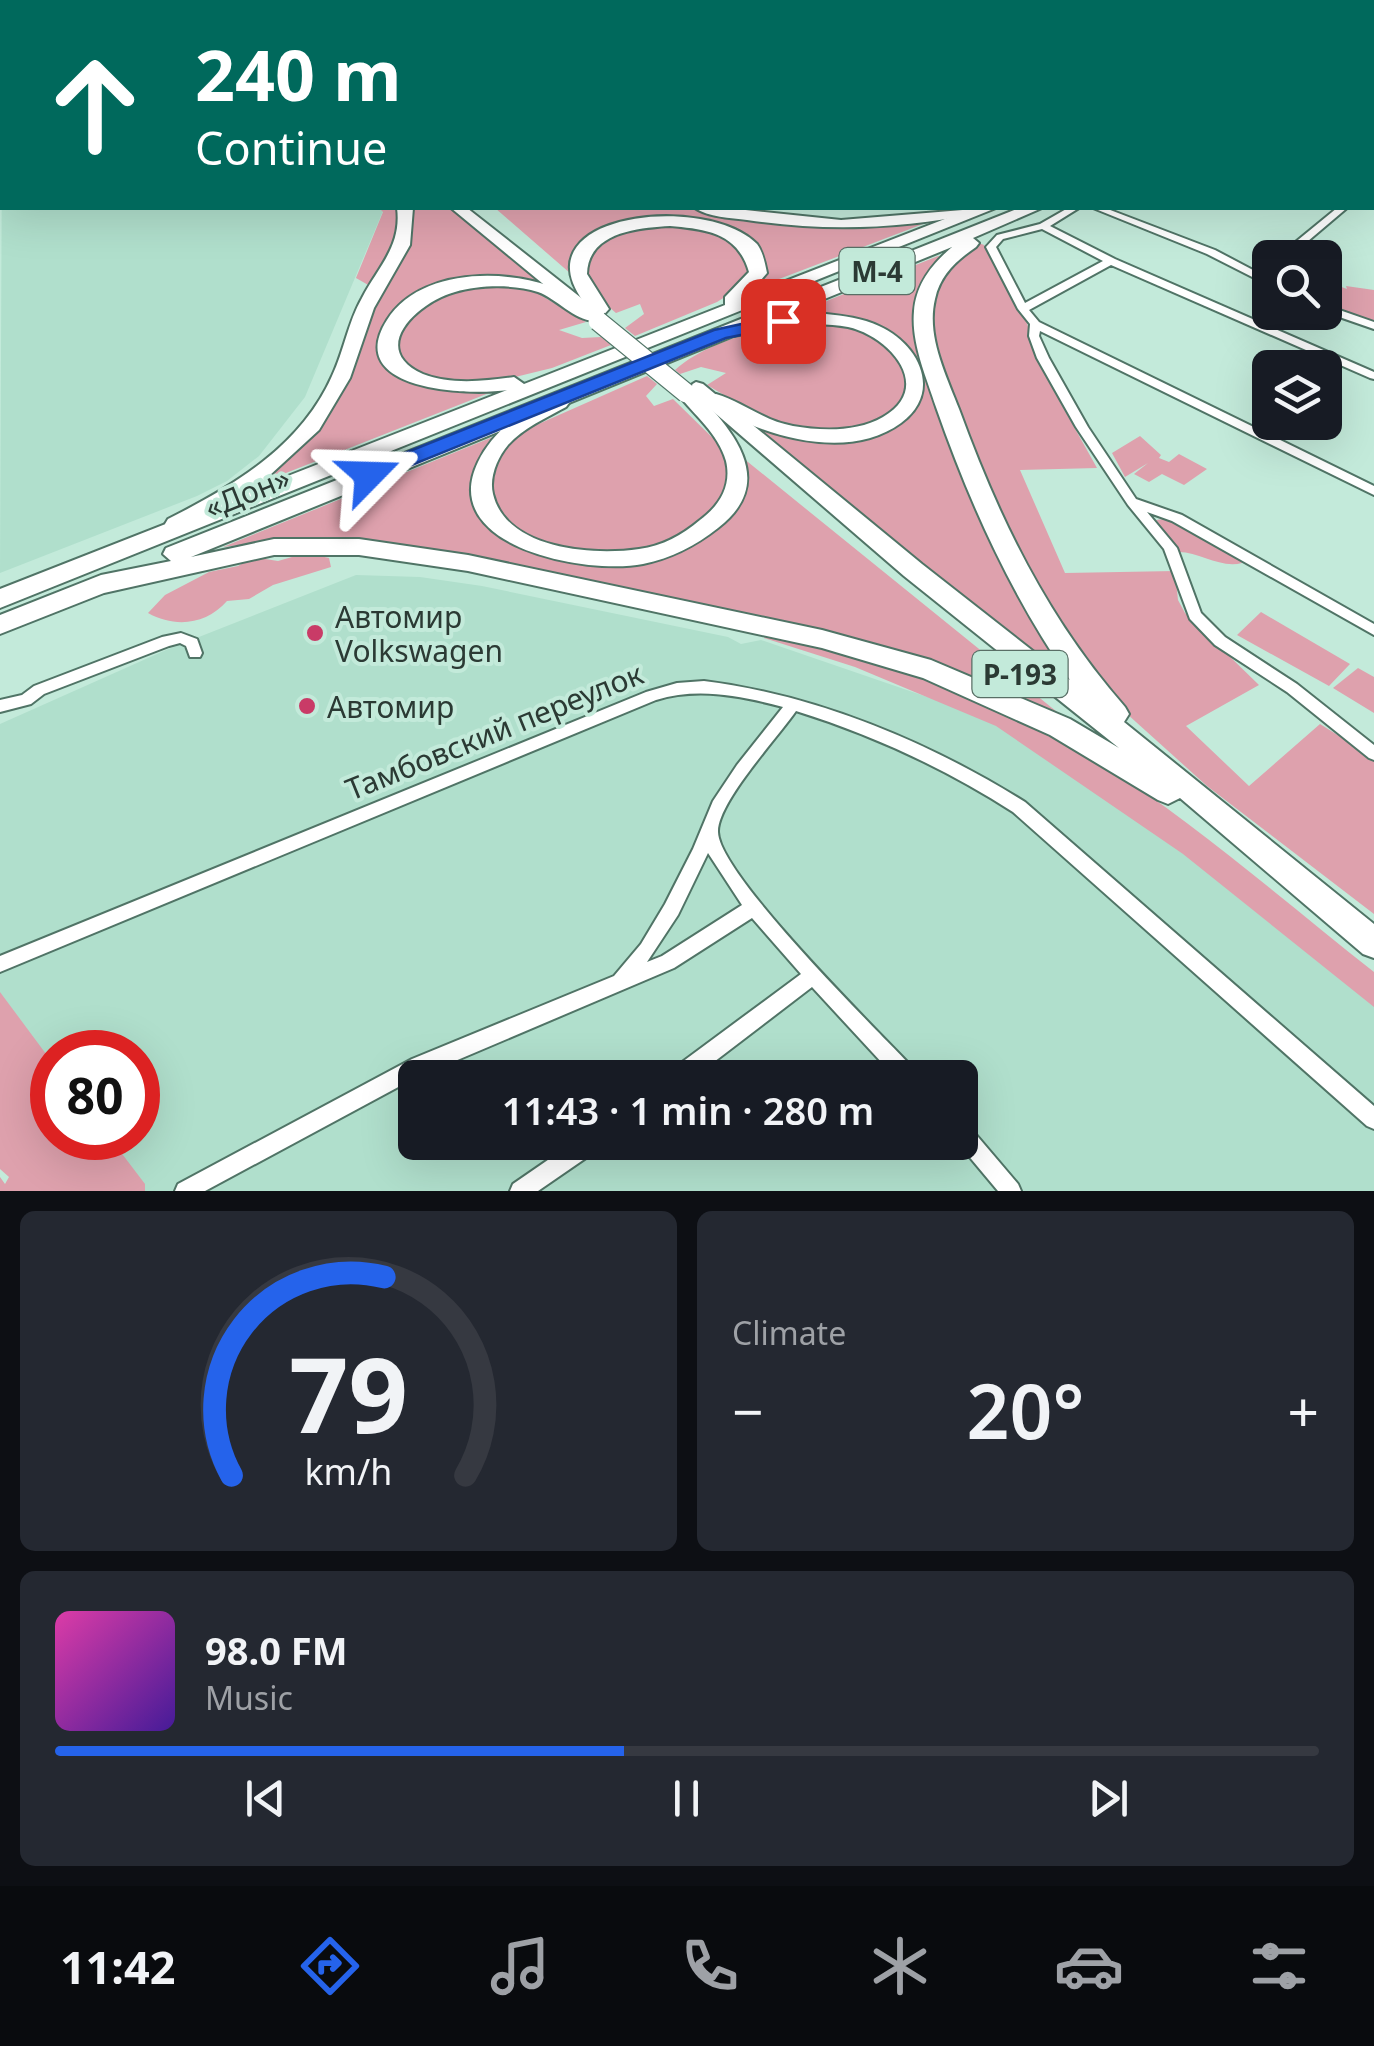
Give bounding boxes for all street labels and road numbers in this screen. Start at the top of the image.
road number: М-4 [840,248,914,294]
street label: «Дон» [198,456,296,528]
road number: Р-193 [972,651,1068,697]
street label: Тамбовский переулок [339,653,649,809]

